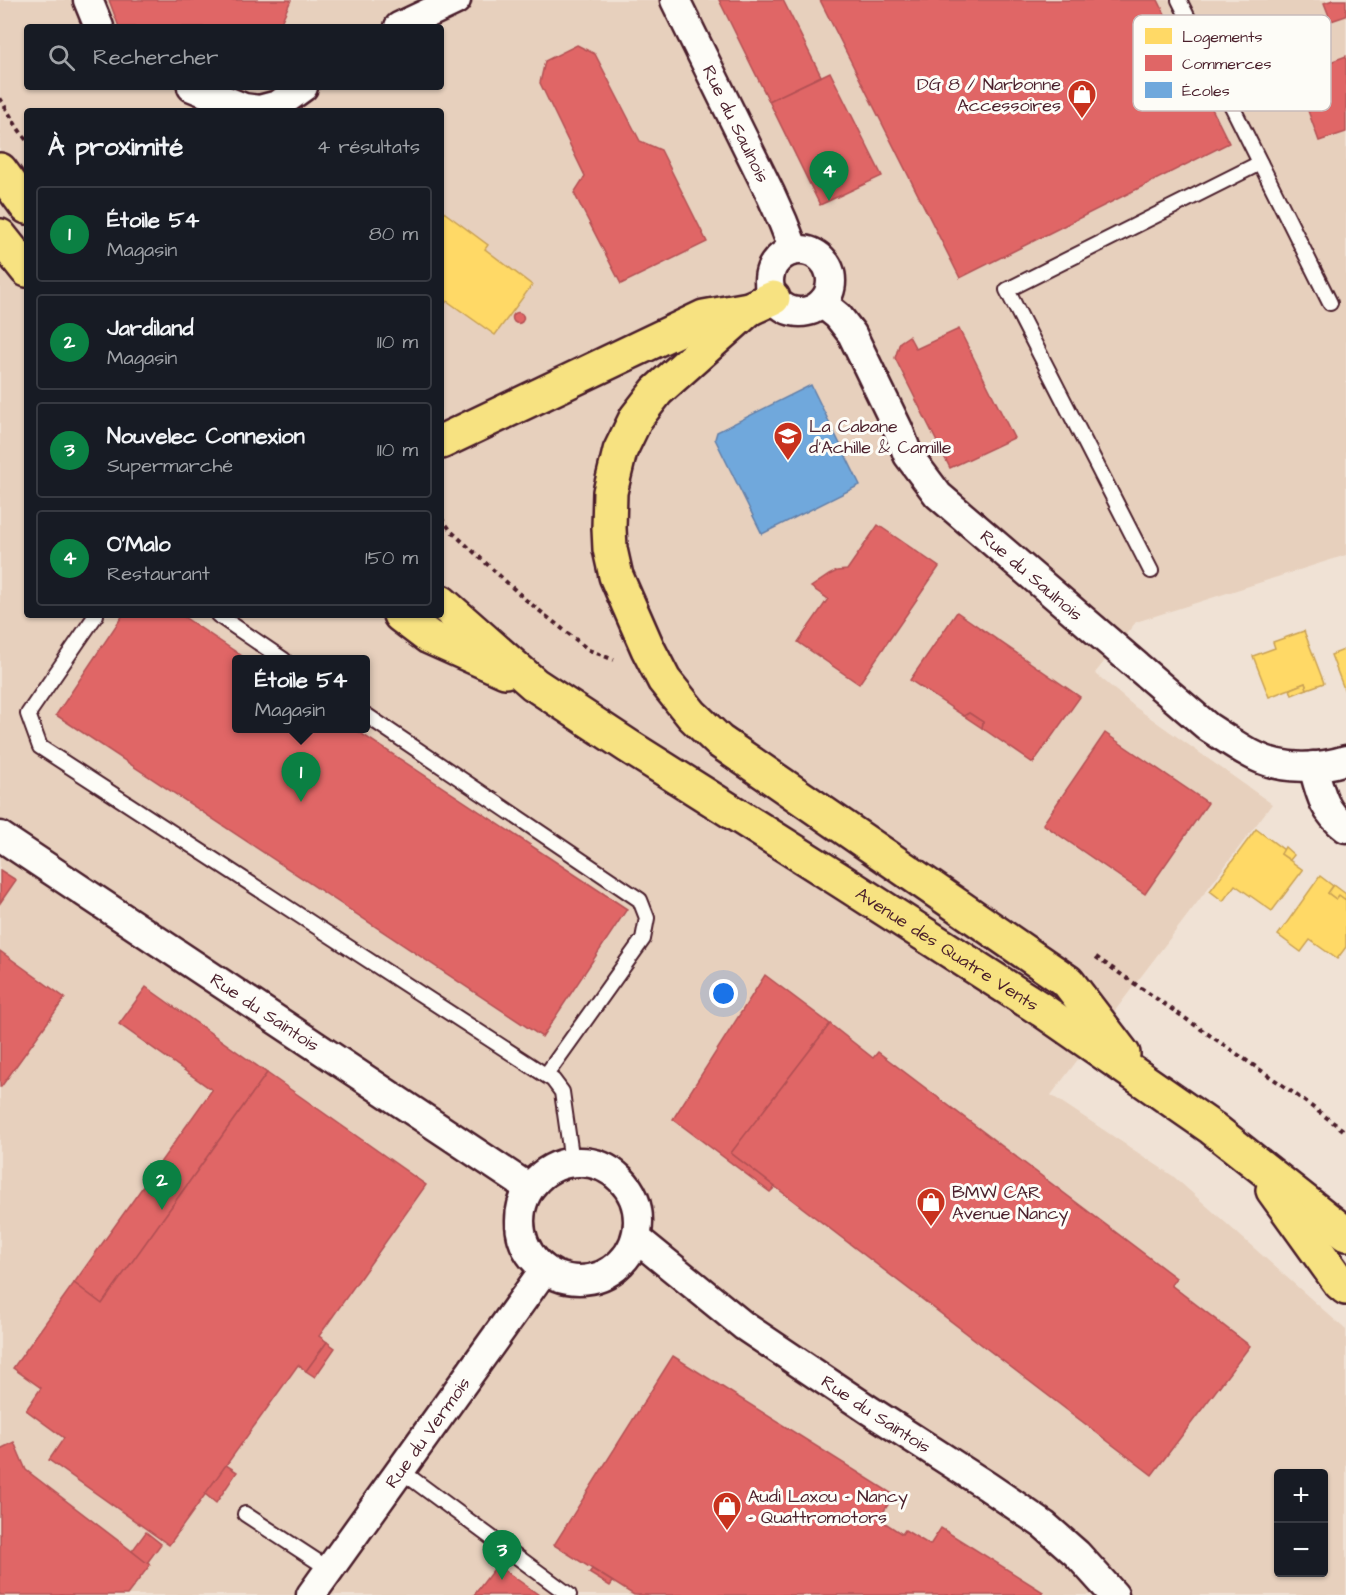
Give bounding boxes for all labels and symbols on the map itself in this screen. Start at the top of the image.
legend [1133,15,1331,111]
text: Logements [1182,26,1263,49]
text: Commerces [1182,53,1272,75]
street label: Rue du Saulnois [696,61,775,187]
place label: DG 8 / Narbonne Accessoires [917,72,1061,118]
shop icon: DG 8 / Narbonne Accessoires [1066,78,1098,120]
text: Écoles [1182,80,1230,102]
pin: 4 [810,152,848,201]
place label: La Cabane d’Achille & Camille [809,414,952,460]
school or university icon: La Cabane d’Achille & Camille [772,420,804,462]
street label: Rue du Saulnois [974,524,1088,627]
pin: 1 [282,752,320,802]
street label: Avenue des Quatre Vents [851,881,1043,1018]
street label: Rue du Saintois [205,967,324,1058]
your location [709,979,738,1008]
pin: 2 [142,1160,182,1210]
place label: BMW CAR Avenue Nancy [952,1180,1069,1227]
shop icon: BMW CAR Avenue Nancy [915,1186,947,1228]
street label: Rue du Saintois [816,1369,935,1459]
street label: Rue du Vermois [379,1372,476,1493]
place label: Audi Laxou - Nancy - Quattromotors [748,1484,908,1530]
shop icon: Audi Laxou - Nancy - Quattromotors [711,1490,743,1532]
pin: 3 [482,1530,522,1580]

